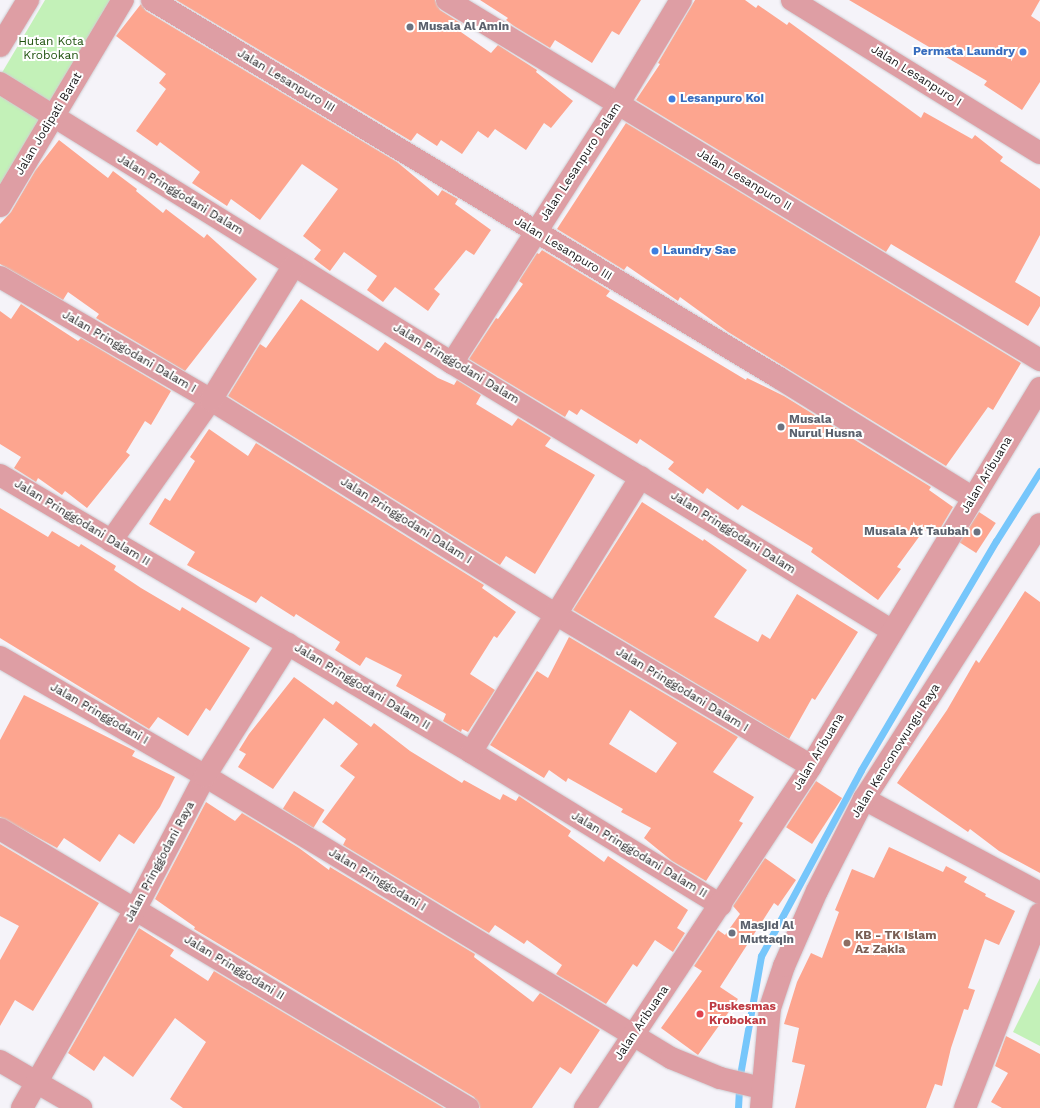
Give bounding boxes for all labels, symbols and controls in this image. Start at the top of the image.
place label: Musala Al Amin [418,20,510,34]
marker: Musala Al Amin [405,22,415,32]
park label: Hutan Kota Krobokan [18,35,84,63]
street label: Jalan Lesanpuro I [868,42,964,110]
place label: Permata Laundry [913,45,1015,59]
street label: Jalan Lesanpuro III [235,46,337,116]
marker: Permata Laundry [1018,47,1028,57]
street label: Jalan Jodipati Barat [13,70,85,178]
place label: Lesanpuro Koi [680,92,764,106]
marker: Lesanpuro Koi [667,94,677,104]
street label: Jalan Lesanpuro Dalam [537,100,625,224]
street label: Jalan Lesanpuro II [694,146,794,214]
street label: Jalan Pringgodani Dalam [114,152,246,238]
street label: Jalan Lesanpuro III [512,214,614,284]
place label: Laundry Sae [663,244,736,258]
marker: Laundry Sae [650,246,660,256]
street label: Jalan Pringgodani Dalam I [60,308,198,396]
street label: Jalan Pringgodani Dalam [390,321,522,407]
place label: Musala Nurul Husna [789,413,862,441]
marker: Musala Nurul Husna [776,422,786,432]
street label: Jalan Aribuana [958,434,1016,516]
street label: Jalan Pringgodani Dalam I [338,475,474,567]
street label: Jalan Pringgodani Dalam II [12,477,152,569]
street label: Jalan Pringgodani Dalam [668,489,798,577]
place label: Musala At Taubah [863,525,969,539]
marker: Musala At Taubah [972,527,982,537]
street label: Jalan Pringgodani Dalam II [292,641,432,733]
street label: Jalan Pringgodani Dalam I [613,645,751,735]
street label: Jalan Pringgodani I [47,680,151,748]
street label: Jalan Kenconowungu Raya [849,681,943,821]
street label: Jalan Aribuana [790,711,848,793]
street label: Jalan Pringgodani Raya [122,799,198,925]
street label: Jalan Pringgodani Dalam II [569,809,709,901]
street label: Jalan Pringgodani I [326,845,428,915]
place label: Masjid Al Muttaqin [740,919,794,947]
marker: Masjid Al Muttaqin [727,928,737,938]
place label: KB - TK Islam Az Zakia [855,929,937,957]
street label: Jalan Pringgodani II [181,932,287,1004]
marker: KB - TK Islam Az Zakia [842,938,852,948]
street label: Jalan Aribuana [612,983,672,1063]
place label: Puskesmas Krobokan [709,1000,776,1028]
marker: Puskesmas Krobokan [694,1008,706,1020]

